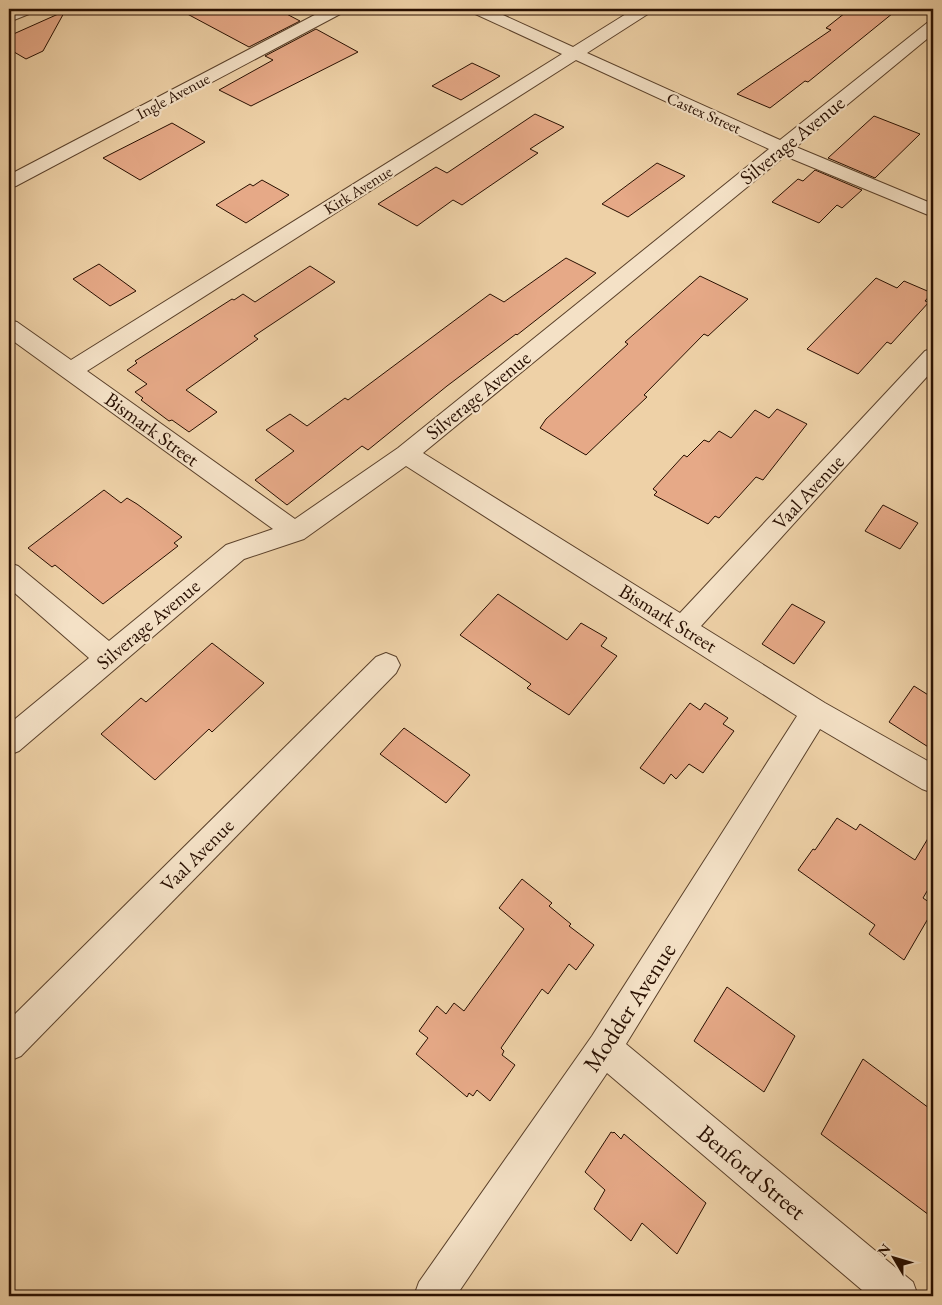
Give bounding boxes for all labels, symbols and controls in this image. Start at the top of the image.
street label: Ingle Avenue [133,68,213,124]
street label: Castex Street [664,87,744,139]
street label: Silverage Avenue [734,90,850,190]
street label: Kirk Avenue [320,161,396,219]
street label: Silverage Avenue [420,345,536,445]
street label: Bismark Street [100,386,205,472]
street label: Vaal Avenue [767,449,850,535]
street label: Silverage Avenue [91,573,205,675]
street label: Bismark Street [614,578,722,659]
street label: Vaal Avenue [155,813,239,897]
street label: Modder Avenue [576,936,682,1078]
street label: Benford Street [691,1117,813,1227]
north arrow [870,1232,920,1282]
text: N [873,1239,895,1260]

